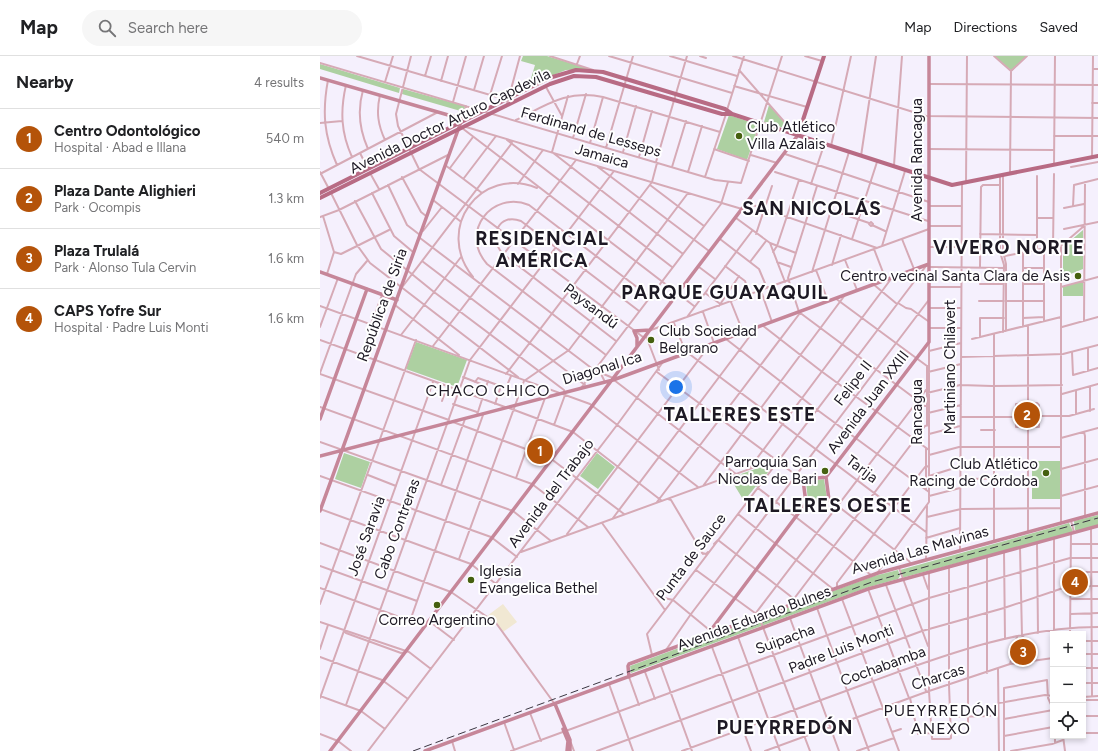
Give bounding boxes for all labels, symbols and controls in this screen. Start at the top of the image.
search box [82,10,362,46]
text: Map [20,16,58,39]
icon: search [96,17,118,39]
text: Search here [128,19,208,37]
text: Map [904,19,932,36]
text: Directions [954,19,1017,36]
text: Saved [1039,19,1078,36]
street label: Avenida Doctor Arturo Capdevila [347,64,553,178]
text: Nearby [16,72,74,92]
text: 4 results [254,75,304,90]
street label: Avenida Rancagua [908,98,926,222]
street label: Ferdinand de Lesseps [519,103,663,161]
place label: Club Atlético Villa Azalais [747,118,836,153]
text: Centro Odontológico [54,122,201,140]
text: 1 [26,131,32,146]
text: 540 m [266,131,304,146]
marker: Club Atlético Villa Azalais [734,131,744,141]
text: Hospital · Abad e Illana [54,140,186,155]
street label: Jamaica [573,140,631,172]
text: Plaza Dante Alighieri [54,182,196,200]
text: 2 [25,191,33,206]
text: 1.3 km [268,191,304,206]
district label: SAN NICOLÁS [742,197,882,220]
text: Park · Ocompis [54,200,141,215]
district label: RESIDENCIAL AMÉRICA [475,227,609,272]
district label: VIVERO NORTE [933,236,1085,259]
text: Plaza Trulalá [54,242,139,260]
street label: República de Siria [353,246,411,364]
text: 3 [25,251,33,266]
text: 1.6 km [268,251,304,266]
text: Park · Alonso Tula Cervin [54,260,196,275]
place label: Centro vecinal Santa Clara de Asis [840,267,1070,285]
marker: Centro vecinal Santa Clara de Asis [1073,271,1083,281]
street label: Paysandú [560,280,622,332]
district label: PARQUE GUAYAQUIL [621,281,829,304]
street label: Martiniano Chilavert [941,299,959,434]
text: CAPS Yofre Sur [54,302,161,320]
text: 4 [25,311,33,326]
text: 1.6 km [268,311,304,326]
text: Hospital · Padre Luis Monti [54,320,209,335]
place label: Club Sociedad Belgrano [659,322,757,357]
marker: Club Sociedad Belgrano [646,335,656,345]
street label: Diagonal Ica [560,347,644,389]
street label: Avenida Juan XXIII [823,347,913,457]
street label: Felipe II [830,357,876,409]
your location [666,377,686,397]
street label: Rancagua [908,379,926,445]
district label: CHACO CHICO [426,381,550,400]
pin: 2 [1014,400,1040,430]
district label: TALLERES ESTE [664,403,816,426]
street label: Avenida del Trabajo [504,435,598,551]
pin: 1 [527,436,553,466]
street label: Tarija [843,451,881,487]
place label: Parroquia San Nicolas de Bari [717,453,817,488]
place label: Club Atlético Racing de Córdoba [909,455,1038,490]
marker: Parroquia San Nicolas de Bari [820,466,830,476]
marker: Club Atlético Racing de Córdoba [1041,468,1051,478]
street label: Cabo Contreras [370,476,424,582]
street label: José Saravia [343,494,389,578]
district label: TALLERES OESTE [744,494,912,517]
street label: Punta de Sauce [652,510,730,604]
street label: Avenida Las Malvinas [849,522,991,578]
place label: Iglesia Evangelica Bethel [479,562,598,597]
pin: 4 [1062,567,1088,597]
marker: Iglesia Evangelica Bethel [466,575,476,585]
street label: Avenida Eduardo Bulnes [675,582,833,654]
marker: Correo Argentino [432,600,442,610]
place label: Correo Argentino [378,611,496,629]
street label: Suipacha [753,620,817,658]
street label: Padre Luis Monti [786,621,896,677]
map controls [1050,631,1086,739]
button: + [1050,631,1086,667]
pin: 3 [1010,637,1036,667]
street label: Cochabamba [838,642,928,690]
street label: Charcas [909,660,967,694]
button: − [1050,667,1086,703]
district label: PUEYRREDÓN ANEXO [883,701,999,738]
button: locate [1050,703,1086,739]
district label: PUEYRREDÓN [717,716,853,739]

